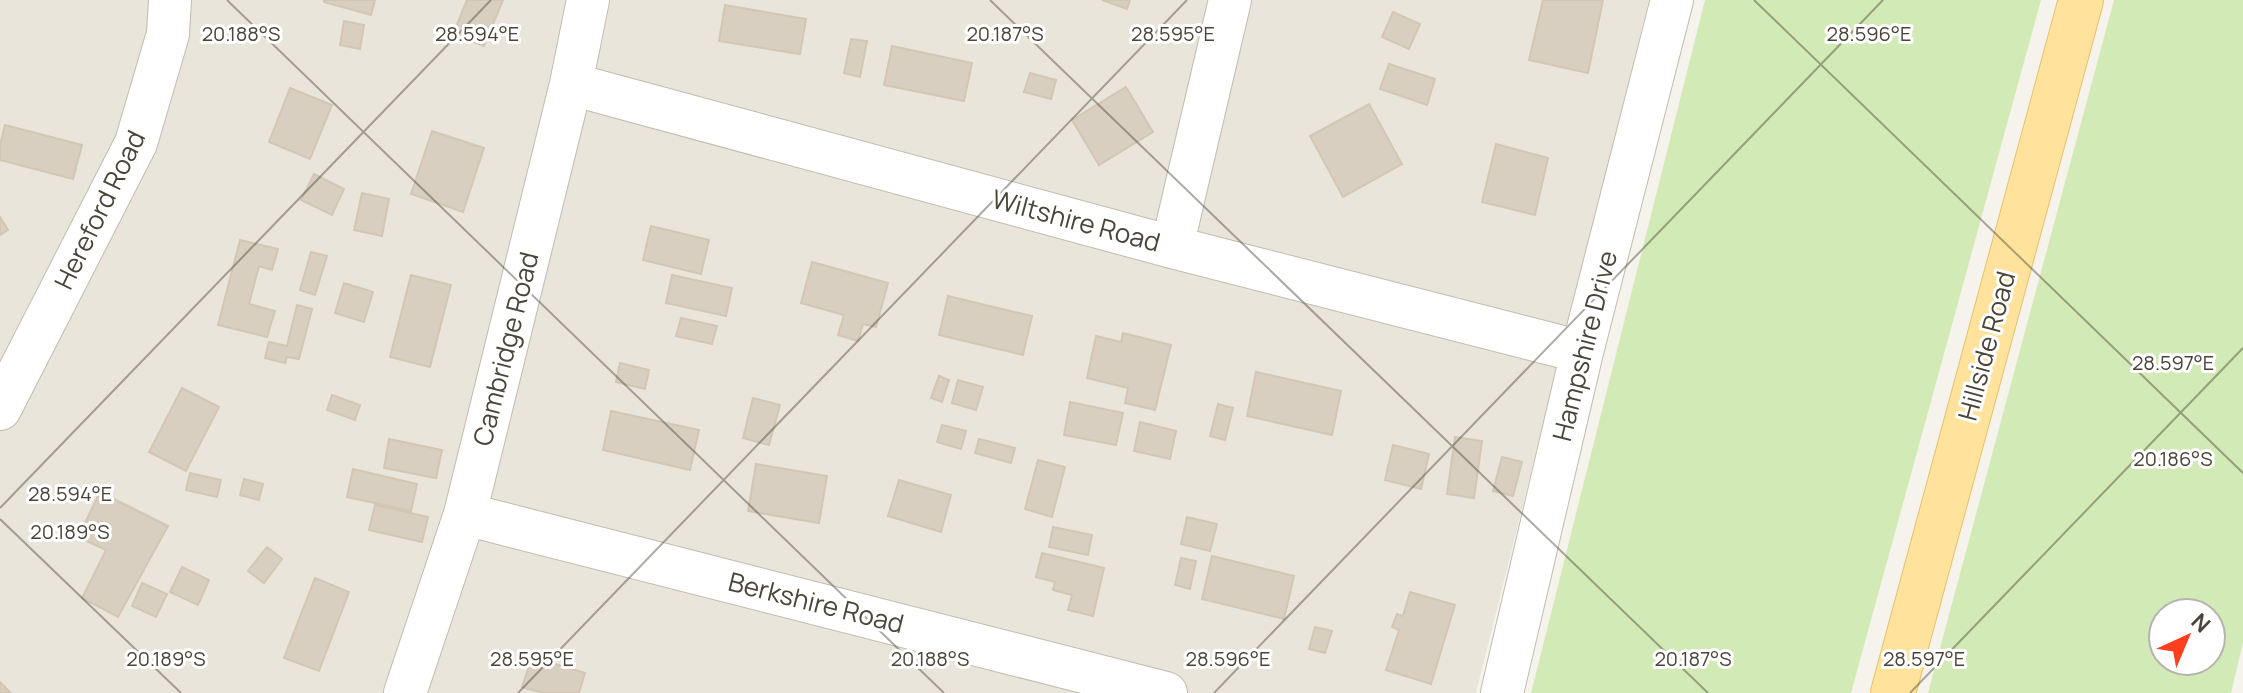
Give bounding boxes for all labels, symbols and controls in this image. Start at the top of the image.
text: 20.188°S [202,20,280,47]
text: 28.594°E [435,20,519,47]
text: 20.187°S [966,20,1044,47]
text: 28.595°E [1131,20,1215,47]
text: 28.596°E [1827,20,1911,47]
street label: Hereford Road [45,124,153,295]
street label: Wiltshire Road [988,180,1164,260]
street label: Hampshire Drive [1543,247,1625,445]
street label: Cambridge Road [464,248,547,450]
street label: Hillside Road [1949,267,2023,424]
text: 28.597°E [2132,349,2214,376]
text: 20.186°S [2133,445,2213,472]
text: 28.594°E [28,480,112,507]
text: 20.189°S [30,518,110,545]
street label: Berkshire Road [725,563,908,641]
north arrow [2147,597,2227,677]
text: N [2185,606,2217,639]
text: 20.189°S [126,645,206,672]
text: 28.595°E [490,645,574,672]
text: 20.188°S [891,645,969,672]
text: 28.596°E [1186,645,1270,672]
text: 20.187°S [1654,645,1732,672]
text: 28.597°E [1883,645,1965,672]

